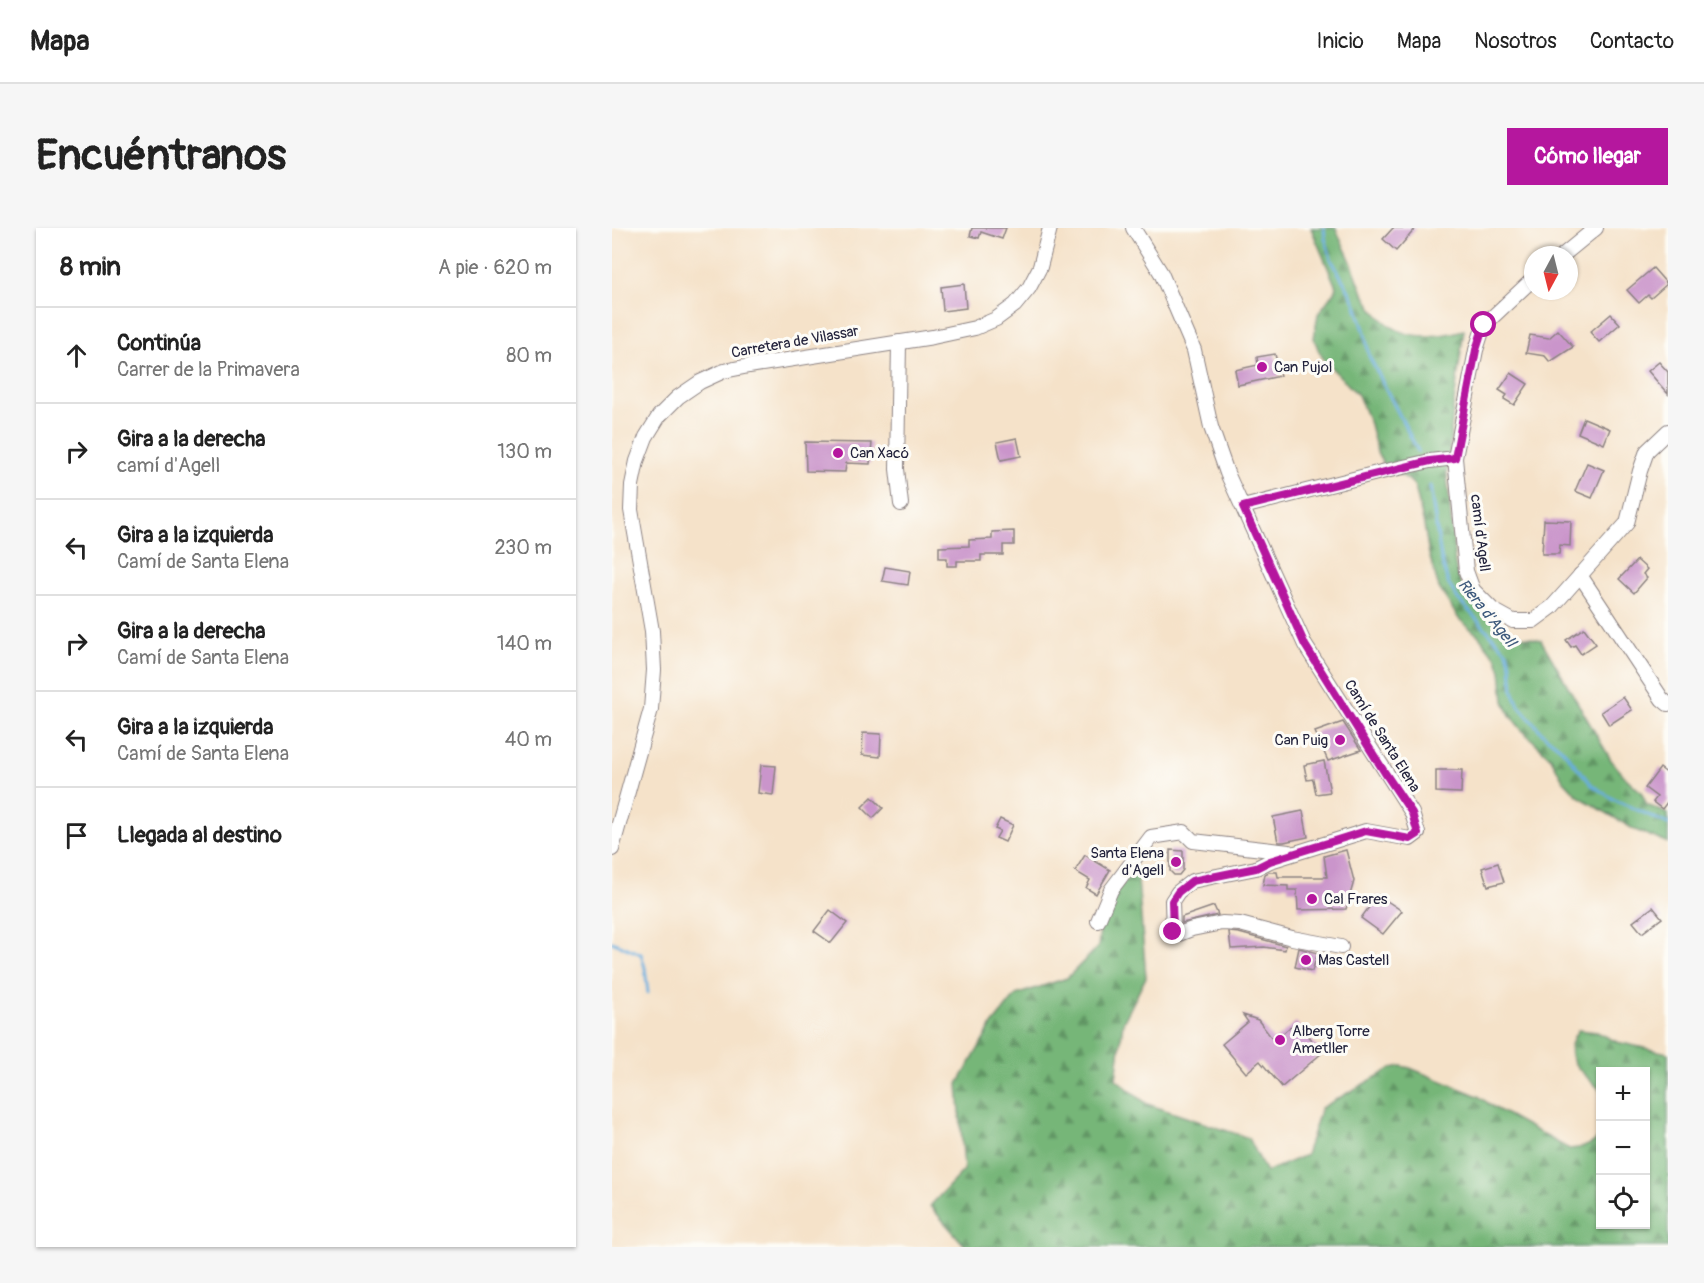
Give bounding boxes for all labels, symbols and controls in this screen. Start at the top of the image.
text: Mapa [30,24,89,59]
text: Inicio [1317,28,1364,55]
text: Mapa [1397,28,1441,55]
text: Nosotros [1474,28,1557,55]
text: Contacto [1590,28,1674,55]
button: Cómo llegar [1507,128,1668,185]
text: Encuéntranos [36,130,286,182]
north arrow [1524,246,1578,300]
text: 8 min [60,251,121,283]
text: A pie · 620 m [438,255,552,280]
route start [1470,311,1496,337]
street label: Carretera de Vilassar [730,321,861,363]
text: Continúa [117,329,201,357]
icon: ahead [60,339,93,372]
text: 80 m [506,343,552,368]
text: Carrer de la Primavera [117,357,300,382]
place label: Can Pujol [1274,358,1332,377]
marker: Can Pujol [1255,360,1269,374]
text: Gira a la derecha [117,425,265,453]
icon: right [60,435,93,468]
text: 130 m [497,439,552,464]
place label: Can Xacó [850,444,909,463]
marker: Can Xacó [831,446,845,460]
text: camí d'Agell [117,453,220,478]
street label: camí d'Agell [1466,493,1494,573]
text: Gira a la izquierda [117,521,274,549]
icon: left [60,531,93,564]
text: 230 m [495,535,552,560]
text: Camí de Santa Elena [117,549,289,574]
water label: Riera d'Agell [1454,575,1522,653]
text: Gira a la derecha [117,617,265,645]
icon: right [60,627,93,660]
text: 140 m [497,631,552,656]
text: Camí de Santa Elena [117,645,289,670]
street label: Camí de Santa Elena [1340,676,1424,796]
text: Gira a la izquierda [117,713,274,741]
icon: left [60,723,93,756]
text: 40 m [505,727,552,752]
place label: Can Puig [1274,731,1328,750]
marker: Can Puig [1333,733,1347,747]
text: Camí de Santa Elena [117,741,289,766]
icon: arrive [60,819,93,852]
text: Llegada al destino [117,821,282,849]
place label: Santa Elena d'Agell [1090,844,1164,880]
marker: Santa Elena d'Agell [1169,855,1183,869]
place label: Cal Frares [1324,890,1388,909]
marker: Cal Frares [1305,892,1319,906]
route end [1159,918,1185,944]
place label: Mas Castell [1318,951,1389,970]
marker: Mas Castell [1299,953,1313,967]
place label: Alberg Torre Ametller [1292,1022,1370,1058]
marker: Alberg Torre Ametller [1273,1033,1287,1047]
map controls [1596,1067,1650,1229]
button: + [1596,1067,1650,1121]
button: − [1596,1121,1650,1175]
button: locate [1596,1175,1650,1229]

